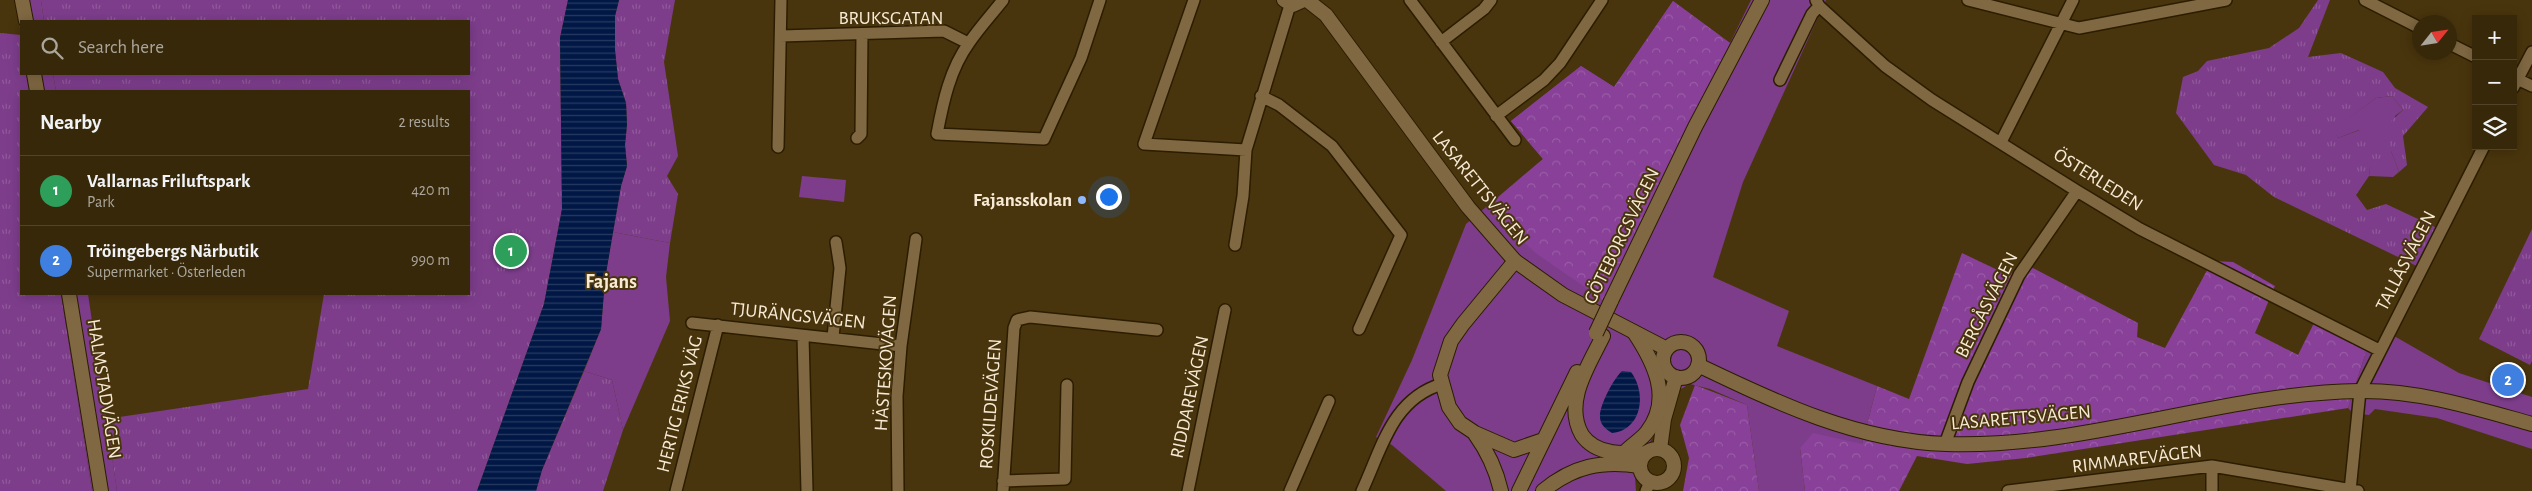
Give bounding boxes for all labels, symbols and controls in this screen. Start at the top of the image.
street label: BRUKSGATAN [838,9,944,28]
north arrow [2412,15,2457,60]
map controls [2472,15,2517,150]
button: + [2472,15,2517,60]
search box [20,20,470,75]
icon: search [38,34,66,62]
text: Search here [78,38,164,57]
button: − [2472,60,2517,105]
button: layers [2472,105,2517,150]
text: Nearby [40,112,101,133]
text: 2 results [398,114,450,130]
street label: LASARETTSVÄGEN [1428,127,1532,249]
street label: ÖSTERLEDEN [2050,144,2146,215]
street label: GÖTEBORGSVÄGEN [1580,165,1663,307]
text: Vallarnas Friluftspark [87,172,250,191]
text: 1 [53,182,59,198]
text: 420 m [411,182,450,198]
your location [1096,184,1122,210]
place label: Fajansskolan [973,191,1072,210]
text: Park [87,194,115,210]
marker: Fajansskolan [1076,194,1088,206]
street label: TALLÅSVÄGEN [2371,207,2439,314]
pin: 1 [495,232,527,270]
text: Tröingebergs Närbutik [87,242,259,261]
street label: BERGÅSVÄGEN [1951,248,2022,361]
text: 2 [52,252,60,268]
text: 990 m [411,252,450,268]
text: Supermarket · Österleden [87,264,246,280]
district label: Fajans [585,272,637,292]
street label: HÄSTESKOVÄGEN [871,294,900,432]
street label: TJURÄNGSVÄGEN [729,298,867,333]
street label: HALMSTADVÄGEN [84,318,125,460]
street label: HERTIG ERIKS VÄG [653,333,706,474]
street label: RIDDAREVÄGEN [1167,334,1212,460]
street label: ROSKILDEVÄGEN [976,338,1005,470]
pin: 2 [2492,361,2524,399]
street label: LASARETTSVÄGEN [1950,401,2092,434]
street label: RIMMAREVÄGEN [2071,441,2203,476]

